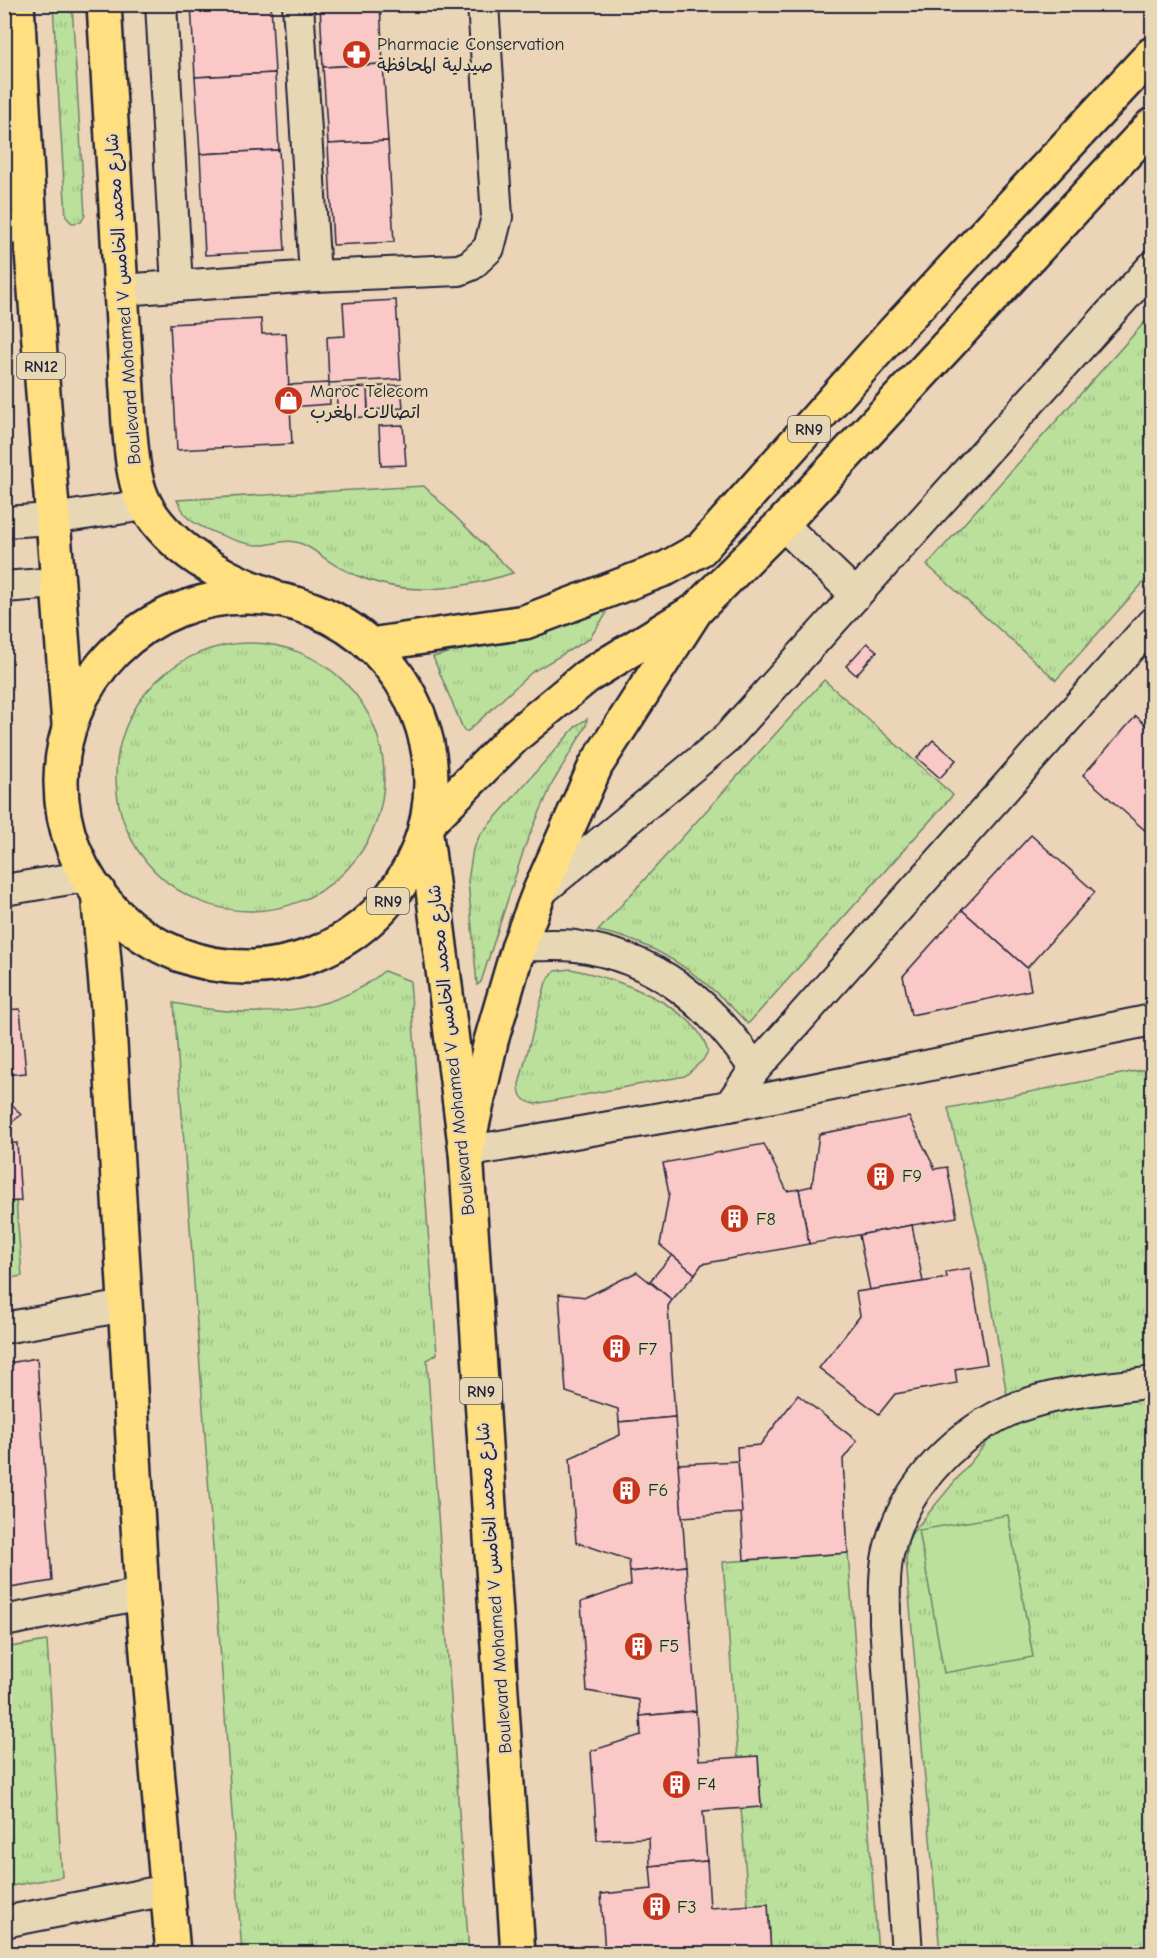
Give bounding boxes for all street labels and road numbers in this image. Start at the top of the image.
street label: Boulevard Mohamed V شارع محمد الخامس [101,132,147,465]
road number: RN12 [17,353,65,379]
road number: RN9 [788,416,830,442]
street label: Boulevard Mohamed V شارع محمد الخامس [424,883,480,1216]
road number: RN9 [367,888,409,914]
road number: RN9 [460,1378,502,1404]
street label: Boulevard Mohamed V شارع محمد الخامس [472,1421,518,1754]

